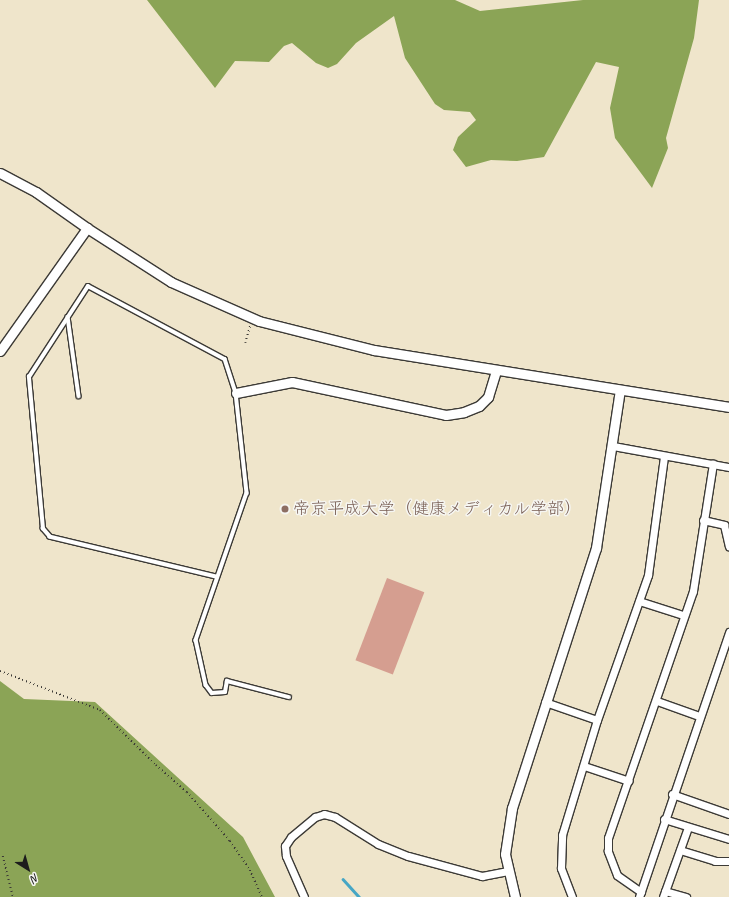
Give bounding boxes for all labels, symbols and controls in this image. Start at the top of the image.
place label: 帝京平成大学（健康メディカル学部） [293,499,582,519]
marker: 帝京平成大学（健康メディカル学部） [280,504,290,514]
north arrow [8,849,48,889]
text: N [28,871,42,886]

